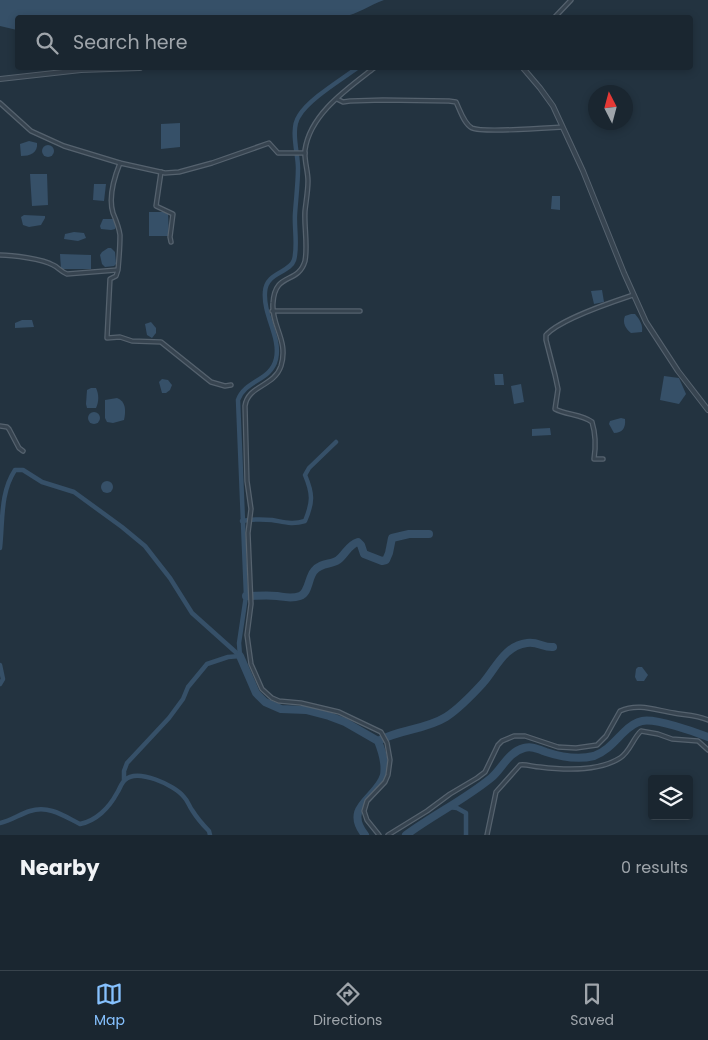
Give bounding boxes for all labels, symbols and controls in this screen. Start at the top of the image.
search box [15,15,693,70]
icon: search [33,29,61,57]
text: Search here [73,29,187,56]
north arrow [588,85,633,130]
map controls [648,775,693,820]
button: layers [648,775,693,820]
text: Nearby [20,853,100,882]
text: 0 results [621,856,688,879]
tab: Map [94,980,125,1031]
tab: Directions [313,980,382,1031]
tab: Saved [570,980,614,1031]

